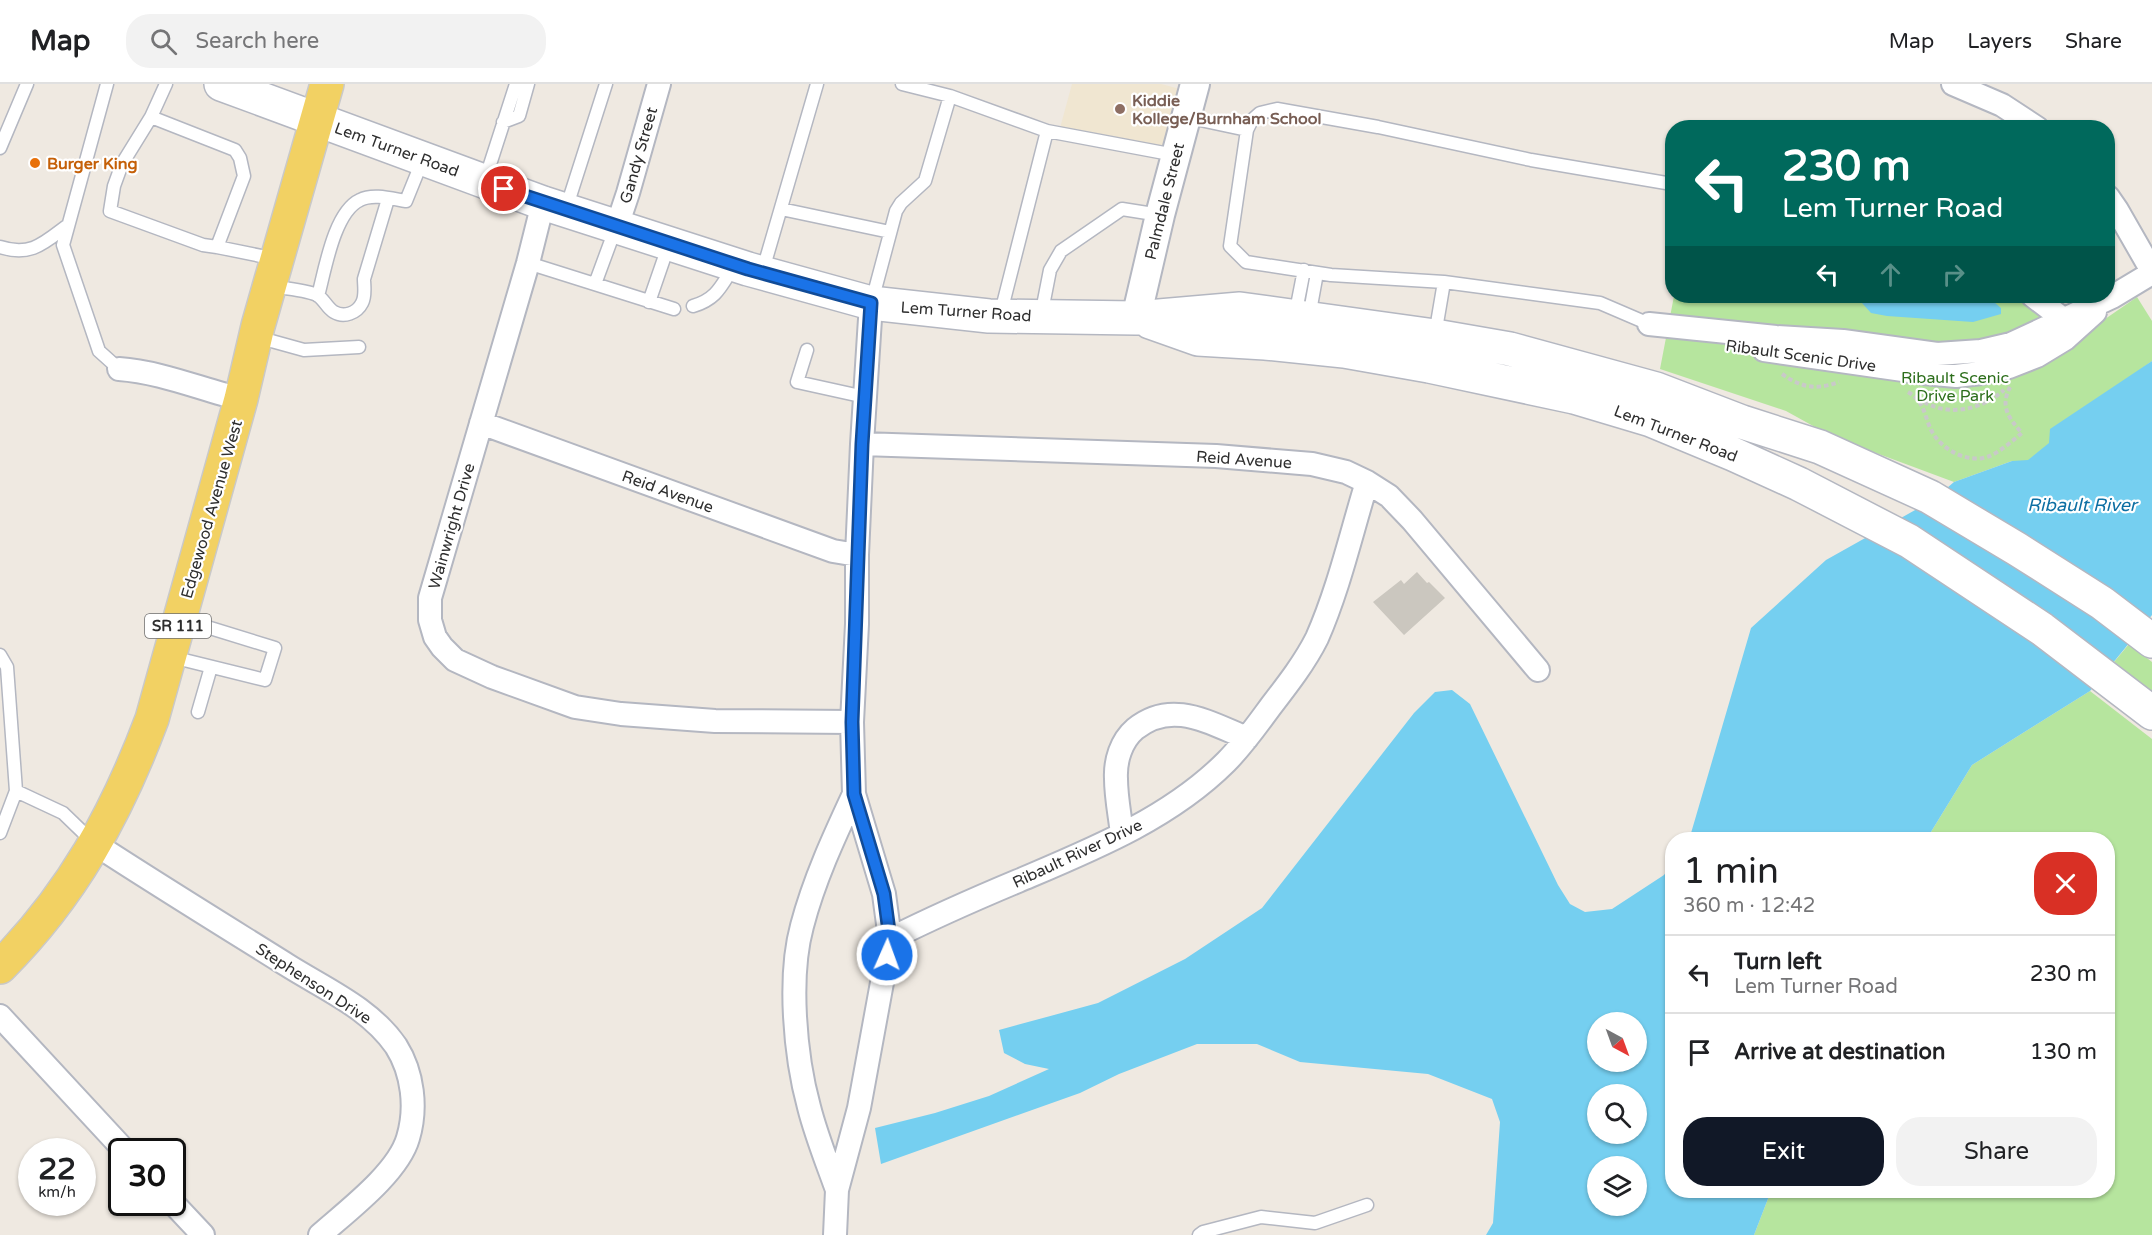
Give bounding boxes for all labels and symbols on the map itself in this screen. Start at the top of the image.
place label: Kiddie Kollege/Burnham School [1132,91,1321,129]
marker: Kiddie Kollege/Burnham School [1113,102,1127,116]
street label: Gandy Street [616,105,662,206]
street label: Lem Turner Road [332,118,462,182]
street label: Palmdale Street [1141,141,1189,262]
place label: Burger King [47,154,138,174]
marker: Burger King [28,156,42,170]
pin [478,163,529,214]
street label: Lem Turner Road [900,297,1032,327]
street label: Ribault Scenic Drive [1724,336,1877,376]
park label: Ribault Scenic Drive Park [1901,368,2009,406]
street label: Lem Turner Road [1611,401,1740,467]
street label: Edgewood Avenue West [177,418,247,601]
street label: Reid Avenue [1195,447,1292,473]
street label: Wainwright Drive [424,461,480,592]
street label: Reid Avenue [619,466,716,518]
water label: Ribault River [2027,494,2139,516]
road number: SR 111 [145,614,211,638]
street label: Ribault River Drive [1009,815,1146,893]
position arrow [855,923,919,987]
street label: Stephenson Drive [252,939,375,1029]
north arrow [1587,1012,1647,1072]
speed limit sign: 30 [108,1138,186,1216]

